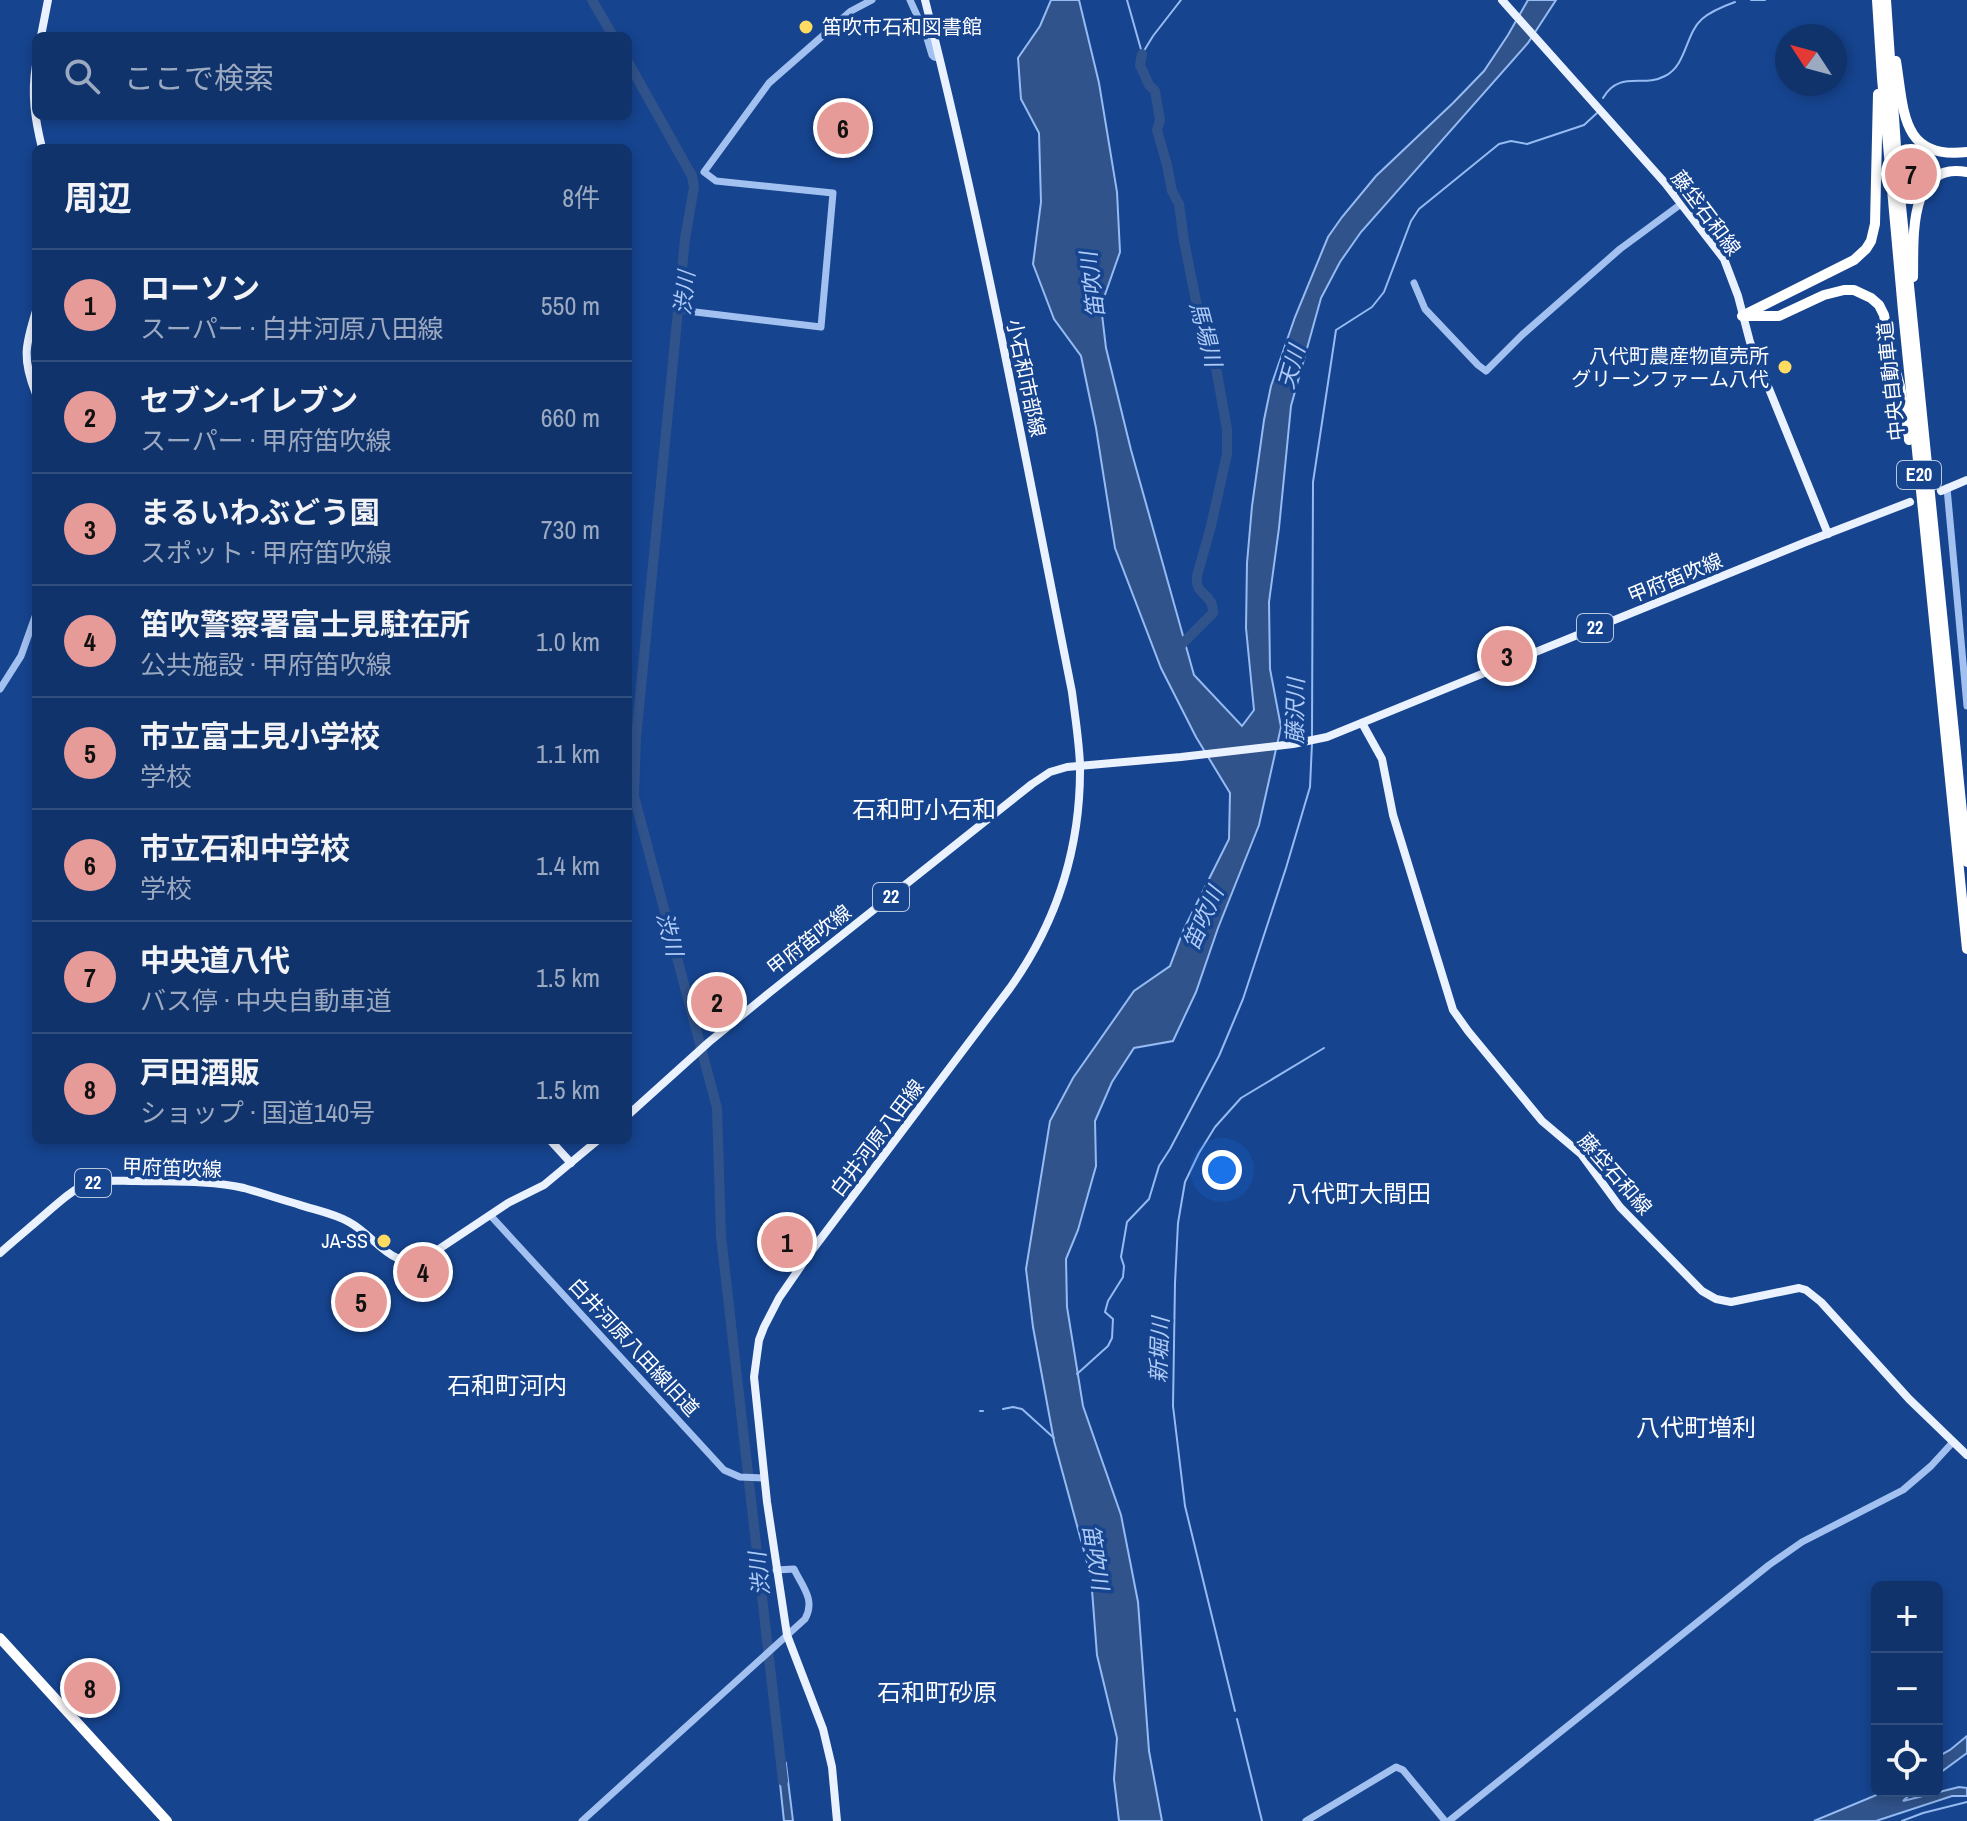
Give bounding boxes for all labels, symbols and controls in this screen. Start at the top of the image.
place label: 笛吹市石和図書館 [822,13,982,40]
marker: 笛吹市石和図書館 [797,18,815,36]
north arrow [1775,24,1847,96]
search box [32,32,632,120]
icon: search [60,54,104,98]
text: ここで検索 [124,58,274,98]
pin: 6 [817,98,869,158]
pin: 7 [1885,144,1937,204]
street label: 藤垈石和線 [1666,165,1747,261]
text: 周辺 [64,175,132,221]
text: 8件 [562,180,600,215]
water label: 笛吹川 [1073,248,1111,320]
text: ローソン [140,268,260,308]
water label: 渋川 [667,268,701,316]
text: 1 [84,288,96,323]
text: 550 m [541,288,600,323]
water label: 馬場川 [1183,298,1230,372]
text: スーパー · 白井河原八田線 [140,311,444,346]
street label: 小石和市部線 [1001,316,1052,439]
street label: 中央自動車道 [1871,320,1910,442]
water label: 天川 [1271,340,1312,392]
place label: 八代町農産物直売所 グリーンファーム八代 [1571,342,1769,392]
marker: 八代町農産物直売所 グリーンファーム八代 [1776,358,1794,376]
text: セブン-イレブン [140,380,358,420]
text: 2 [84,400,96,435]
text: 660 m [541,400,600,435]
text: スーパー · 甲府笛吹線 [140,423,392,458]
road number: E20 [1897,461,1941,489]
text: まるいわぶどう園 [140,492,380,532]
text: 3 [84,512,96,547]
text: 730 m [541,512,600,547]
text: スポット · 甲府笛吹線 [140,535,392,570]
street label: 甲府笛吹線 [1623,546,1726,609]
text: 笛吹警察署富士見駐在所 [140,604,470,644]
road number: 22 [1577,614,1613,642]
text: 4 [84,624,96,659]
text: 1.0 km [536,624,600,659]
pin: 3 [1481,626,1533,686]
text: 公共施設 · 甲府笛吹線 [140,647,392,682]
water label: 藤沢川 [1279,676,1311,744]
text: 市立富士見小学校 [140,716,380,756]
text: 5 [84,736,96,771]
text: 1.1 km [536,736,600,771]
text: 学校 [140,759,192,794]
district label: 石和町小石和 [852,793,996,825]
text: 市立石和中学校 [140,828,350,868]
text: 6 [84,848,96,883]
text: 1.4 km [536,848,600,883]
text: 学校 [140,871,192,906]
water label: 笛吹川 [1176,880,1231,954]
road number: 22 [873,883,909,911]
street label: 甲府笛吹線 [761,898,856,981]
water label: 渋川 [650,909,691,961]
text: 中央道八代 [140,940,290,980]
text: 7 [84,960,96,995]
text: 1.5 km [536,960,600,995]
pin: 2 [691,972,743,1032]
text: バス停 · 中央自動車道 [140,983,392,1018]
text: 戸田酒販 [140,1052,260,1092]
text: 8 [84,1072,96,1107]
text: 1.5 km [536,1072,600,1107]
street label: 白井河原八田線 [824,1074,930,1202]
text: ショップ · 国道140号 [140,1095,375,1130]
street label: 藤垈石和線 [1572,1127,1658,1220]
your location [1202,1150,1242,1190]
street label: 甲府笛吹線 [122,1152,222,1183]
road number: 22 [75,1169,111,1197]
district label: 八代町大間田 [1287,1177,1431,1209]
pin: 1 [761,1212,813,1272]
place label: JA-SS [322,1227,368,1254]
marker: JA-SS [375,1232,393,1250]
pin: 4 [397,1242,449,1302]
pin: 5 [335,1272,387,1332]
street label: 白井河原八田線旧道 [563,1272,706,1422]
water label: 新堀川 [1143,1315,1175,1384]
district label: 石和町河内 [447,1369,567,1401]
district label: 八代町増利 [1636,1411,1756,1443]
water label: 笛吹川 [1076,1522,1116,1594]
water label: 渋川 [742,1549,776,1597]
map controls [1871,1581,1943,1797]
button: + [1871,1581,1943,1653]
button: − [1871,1653,1943,1725]
pin: 8 [64,1658,116,1718]
district label: 石和町砂原 [877,1676,997,1708]
button: locate [1871,1725,1943,1797]

